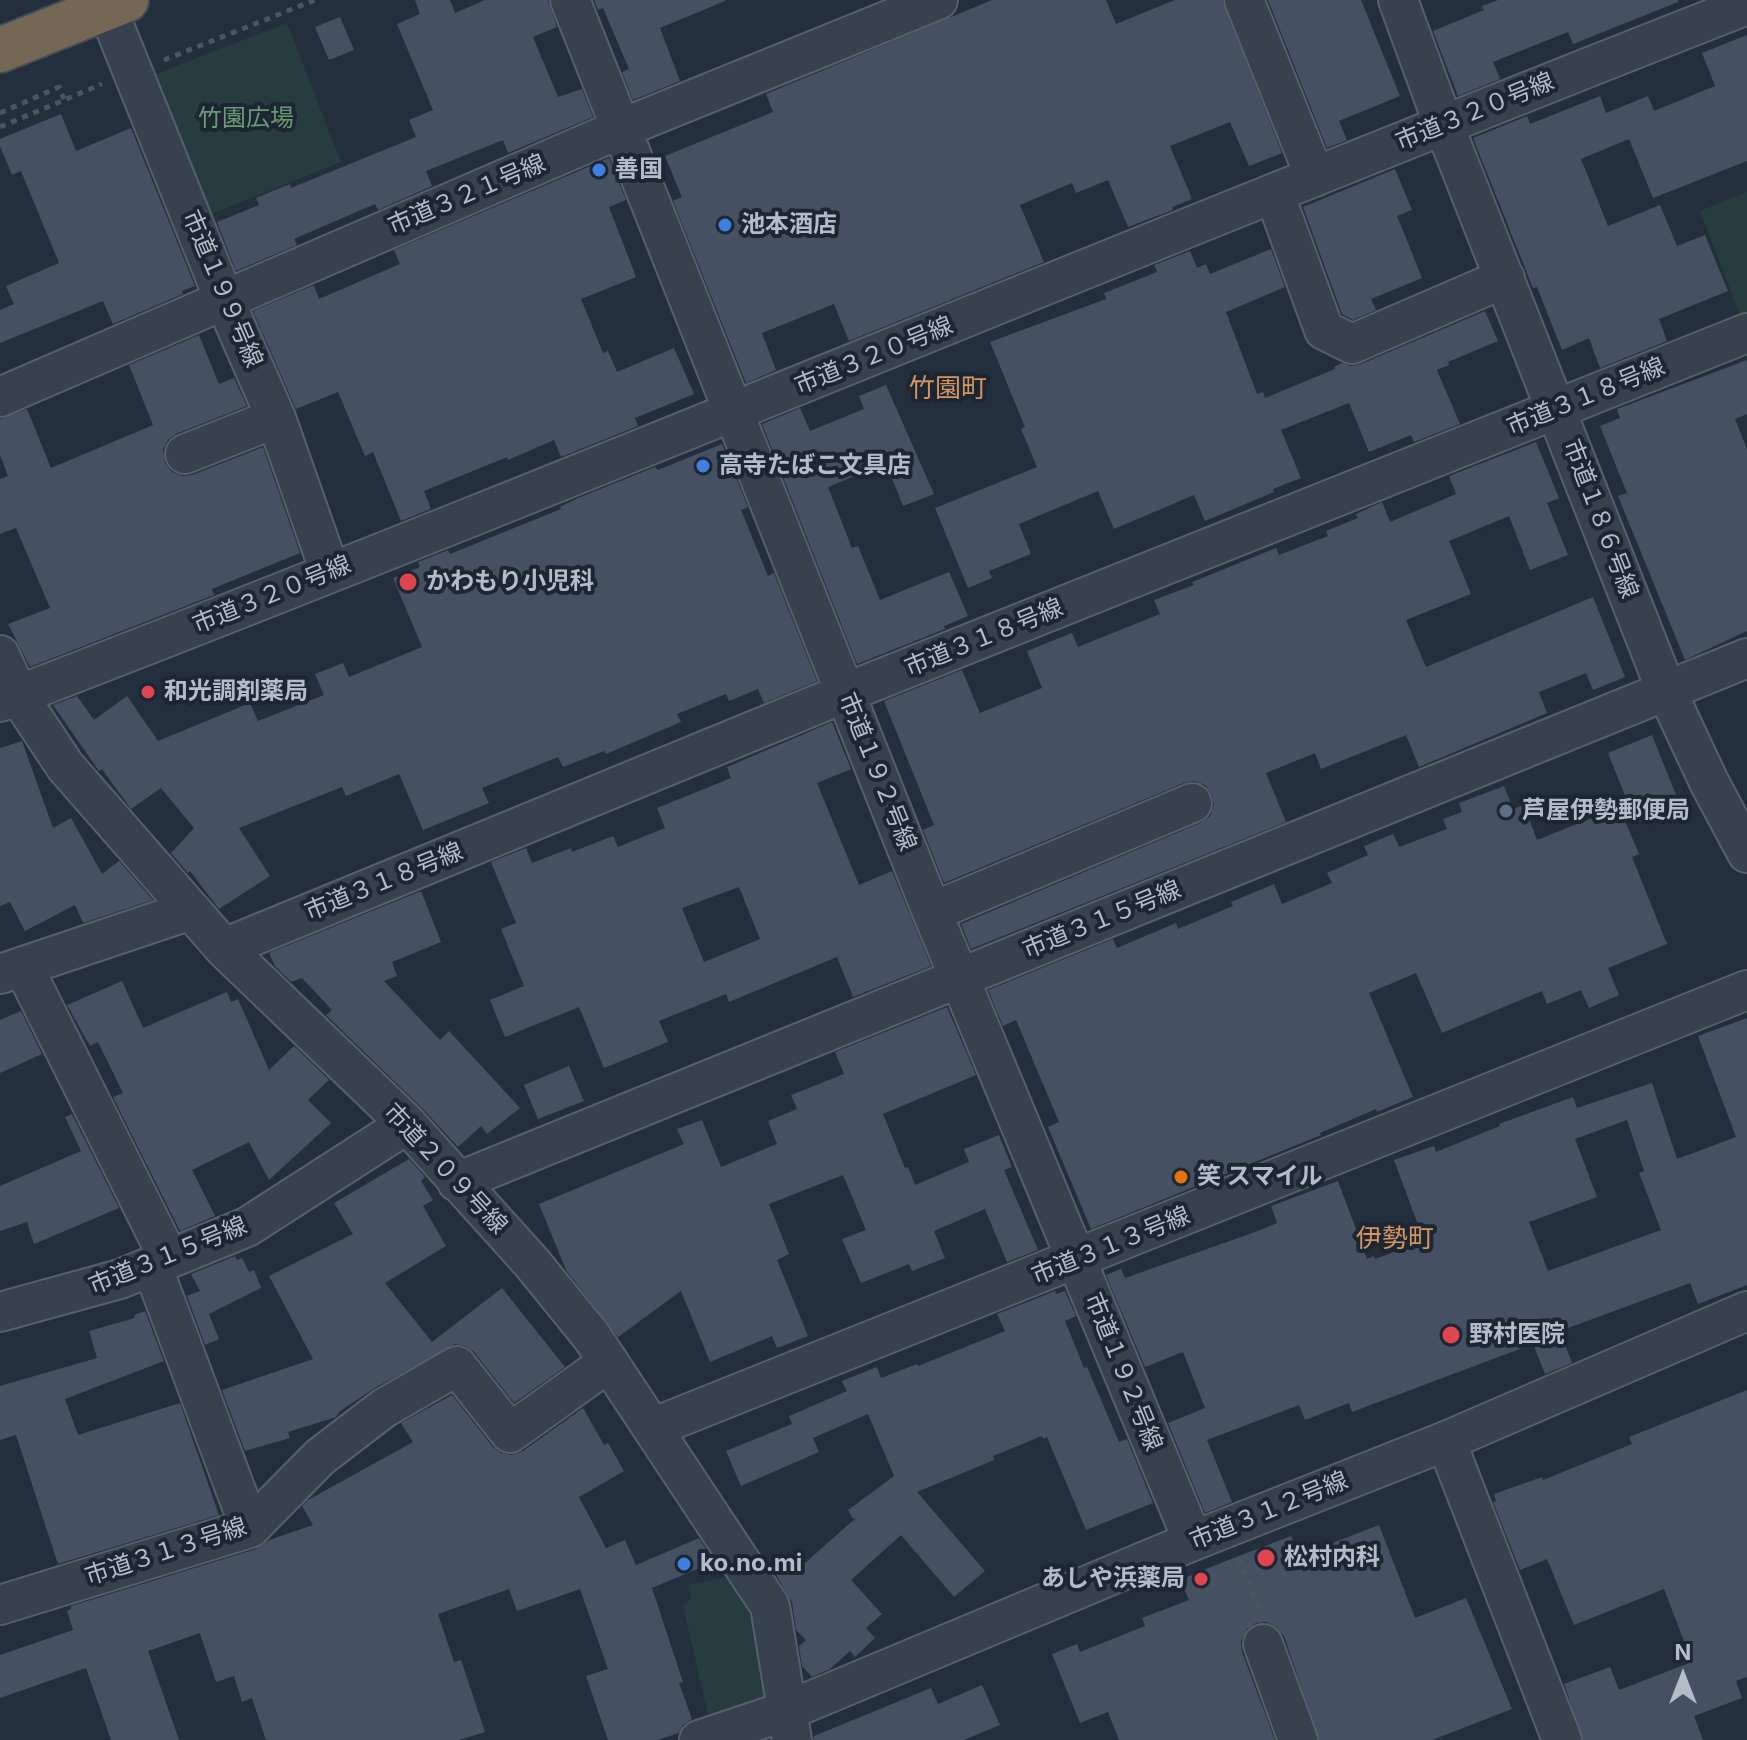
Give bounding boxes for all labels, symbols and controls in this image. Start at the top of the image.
street label: 市道３２０号線 [1392,67,1558,157]
park label: 竹園広場 [198,105,294,133]
street label: 市道３２１号線 [384,149,550,241]
place label: 善国 [615,156,663,184]
marker: 善国 [590,161,608,179]
street label: 市道１９９号線 [176,206,268,372]
place label: 池本酒店 [741,211,837,239]
marker: 池本酒店 [716,216,734,234]
street label: 市道３２０号線 [791,311,957,401]
street label: 市道３１８号線 [1503,352,1669,442]
district label: 竹園町 [909,373,987,405]
street label: 市道１８６号線 [1556,435,1644,603]
place label: 高寺たばこ文具店 [719,452,911,480]
marker: 高寺たばこ文具店 [694,457,712,475]
street label: 市道３２０号線 [189,550,355,640]
place label: かわもり小児科 [426,568,594,596]
marker: かわもり小児科 [397,571,419,593]
street label: 市道３１８号線 [901,593,1067,683]
place label: 和光調剤薬局 [164,678,308,706]
marker: 和光調剤薬局 [139,683,157,701]
street label: 市道１９２号線 [832,689,922,855]
place label: 芦屋伊勢郵便局 [1522,797,1690,825]
marker: 芦屋伊勢郵便局 [1497,802,1515,820]
street label: 市道３１８号線 [301,837,467,927]
street label: 市道３１５号線 [1019,875,1185,965]
street label: 市道２０９号線 [377,1098,513,1240]
place label: 笑 スマイル [1197,1163,1323,1191]
marker: 笑 スマイル [1172,1168,1190,1186]
street label: 市道３１３号線 [1028,1201,1194,1291]
street label: 市道３１５号線 [85,1211,251,1301]
district label: 伊勢町 [1356,1223,1434,1255]
street label: 市道１９２号線 [1078,1289,1168,1455]
place label: 野村医院 [1469,1321,1565,1349]
marker: 野村医院 [1440,1324,1462,1346]
street label: 市道３１２号線 [1186,1466,1352,1556]
street label: 市道３１３号線 [82,1512,250,1592]
place label: 松村内科 [1284,1544,1380,1572]
marker: 松村内科 [1255,1547,1277,1569]
place label: ko.no.mi [700,1550,802,1578]
marker: ko.no.mi [675,1555,693,1573]
place label: あしや浜薬局 [1041,1565,1185,1593]
marker: あしや浜薬局 [1192,1570,1210,1588]
north arrow [1643,1636,1723,1716]
text: N [1675,1639,1691,1665]

